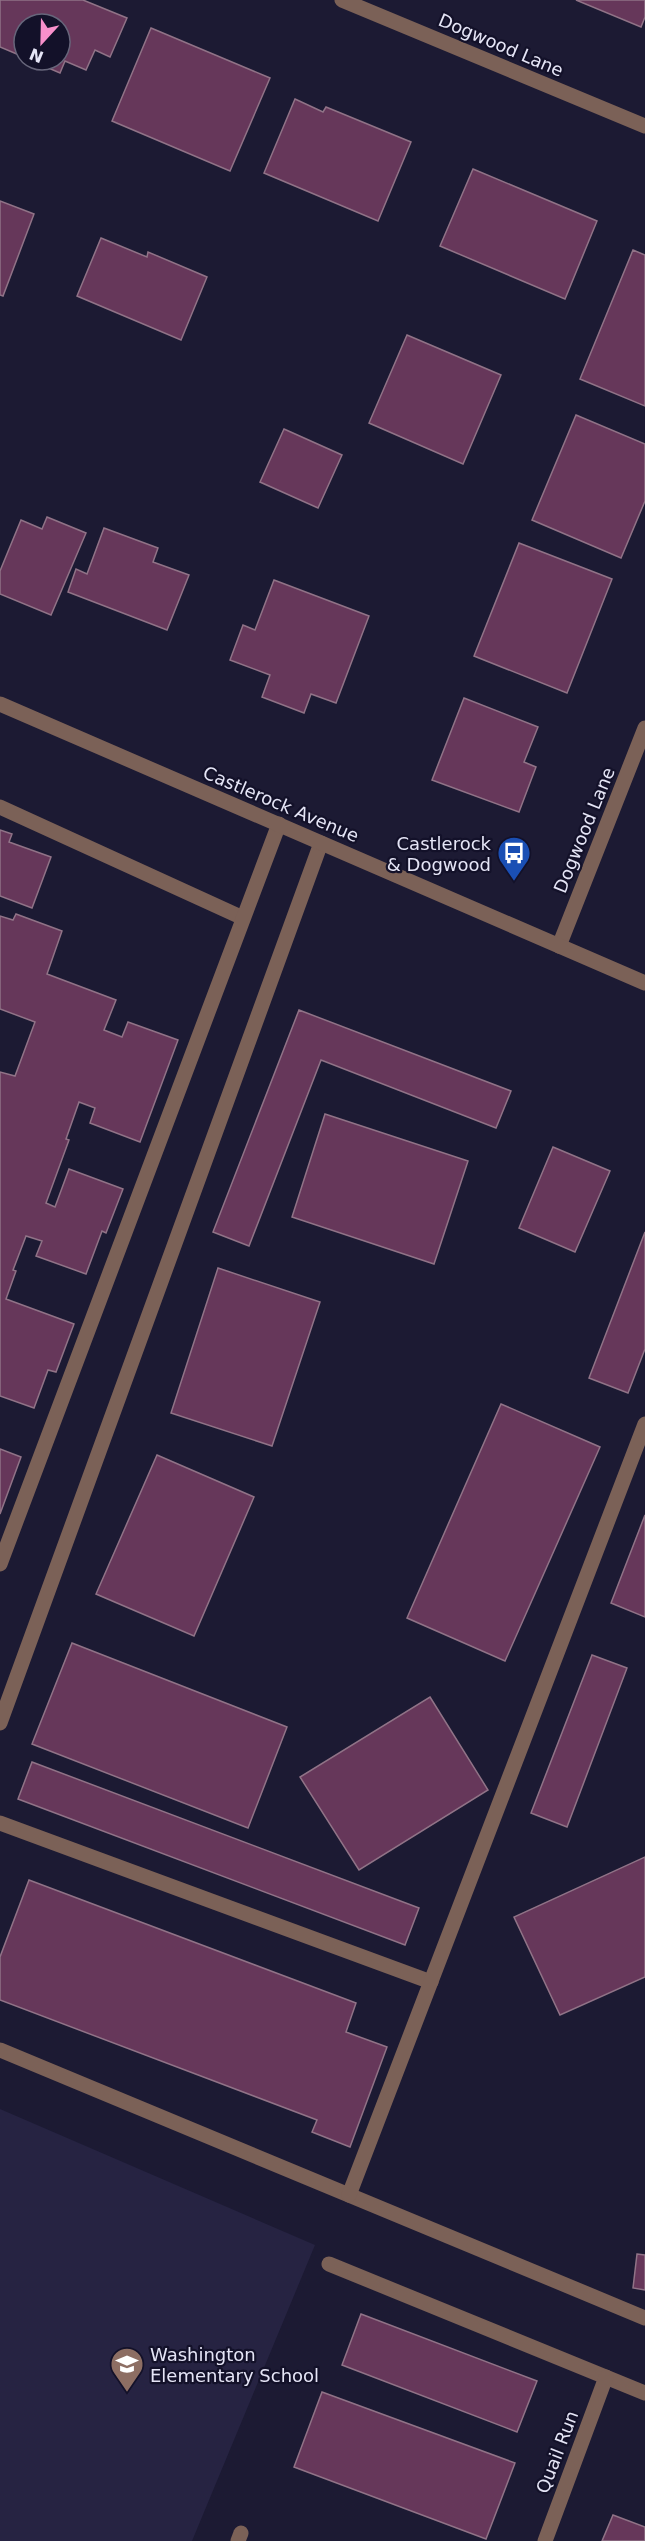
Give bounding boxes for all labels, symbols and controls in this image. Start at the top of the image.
street label: Dogwood Lane [435,9,567,81]
north arrow [12,12,72,72]
text: N [27,44,46,67]
street label: Castlerock Avenue [200,762,362,846]
street label: Dogwood Lane [549,764,619,896]
place label: Castlerock & Dogwood [387,833,492,875]
bus stop icon: Castlerock & Dogwood [496,835,532,882]
place label: Washington Elementary School [150,2344,319,2386]
school or university icon: Washington Elementary School [109,2346,145,2393]
street label: Quail Run [532,2408,582,2496]

